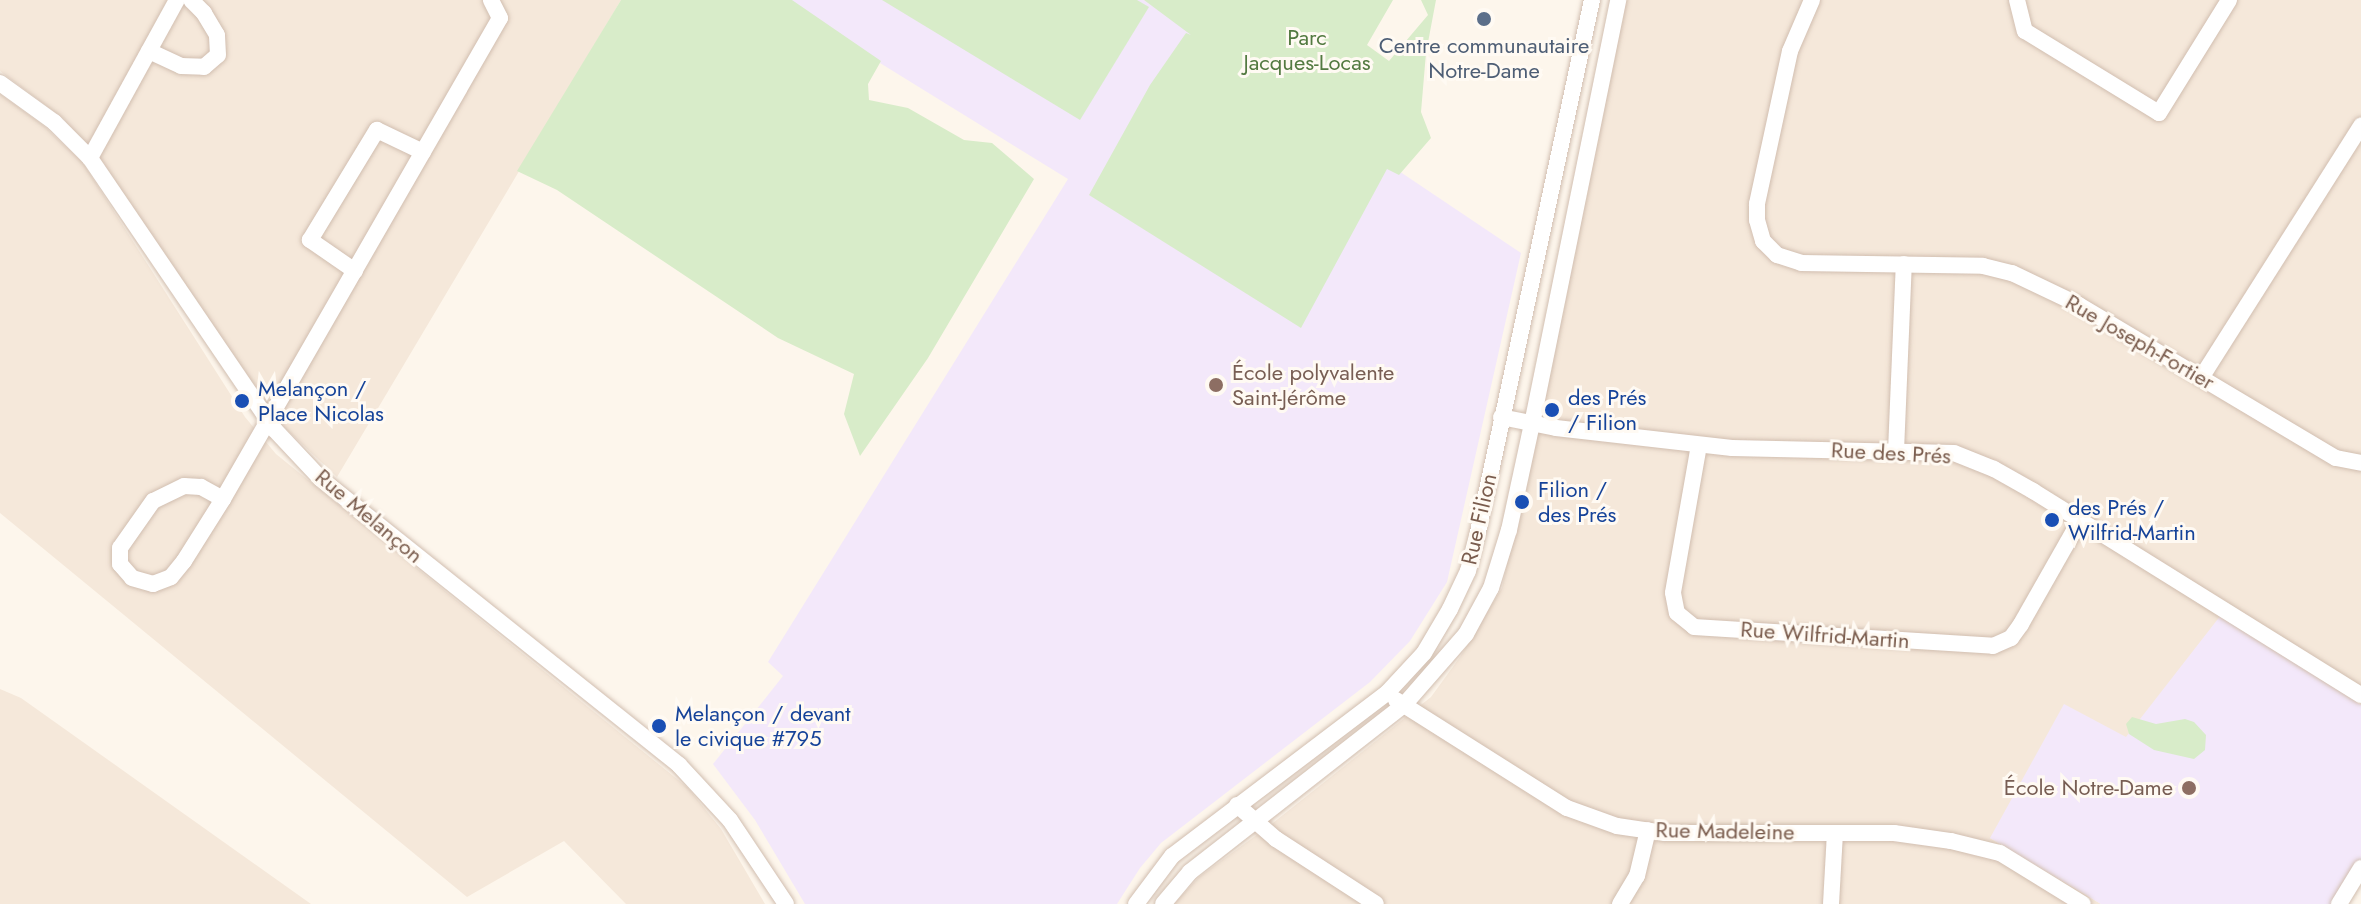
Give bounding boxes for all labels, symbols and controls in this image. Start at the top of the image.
marker: Centre communautaire Notre-Dame [1475,10,1493,28]
park label: Parc Jacques-Locas [1243,24,1371,76]
place label: Centre communautaire Notre-Dame [1379,32,1589,84]
street label: Rue Joseph-Fortier [2061,289,2219,395]
place label: École polyvalente Saint-Jérôme [1232,359,1394,410]
place label: Melançon / Place Nicolas [258,375,384,426]
marker: École polyvalente Saint-Jérôme [1207,376,1225,394]
place label: des Prés / Filion [1568,384,1646,436]
marker: Melançon / Place Nicolas [233,392,251,410]
marker: des Prés / Filion [1543,401,1561,419]
street label: Rue des Prés [1830,437,1952,469]
street label: Rue Melançon [310,463,428,569]
street label: Rue Filion [1456,471,1502,567]
place label: Filion / des Prés [1538,476,1616,528]
marker: Filion / des Prés [1513,493,1531,511]
place label: des Prés / Wilfrid-Martin [2068,494,2196,546]
marker: des Prés / Wilfrid-Martin [2043,511,2061,529]
street label: Rue Wilfrid-Martin [1739,616,1911,654]
place label: Melançon / devant le civique #795 [675,700,851,752]
marker: Melançon / devant le civique #795 [650,717,668,735]
place label: École Notre-Dame [2004,775,2173,801]
marker: École Notre-Dame [2180,779,2198,797]
street label: Rue Madeleine [1655,817,1795,845]

